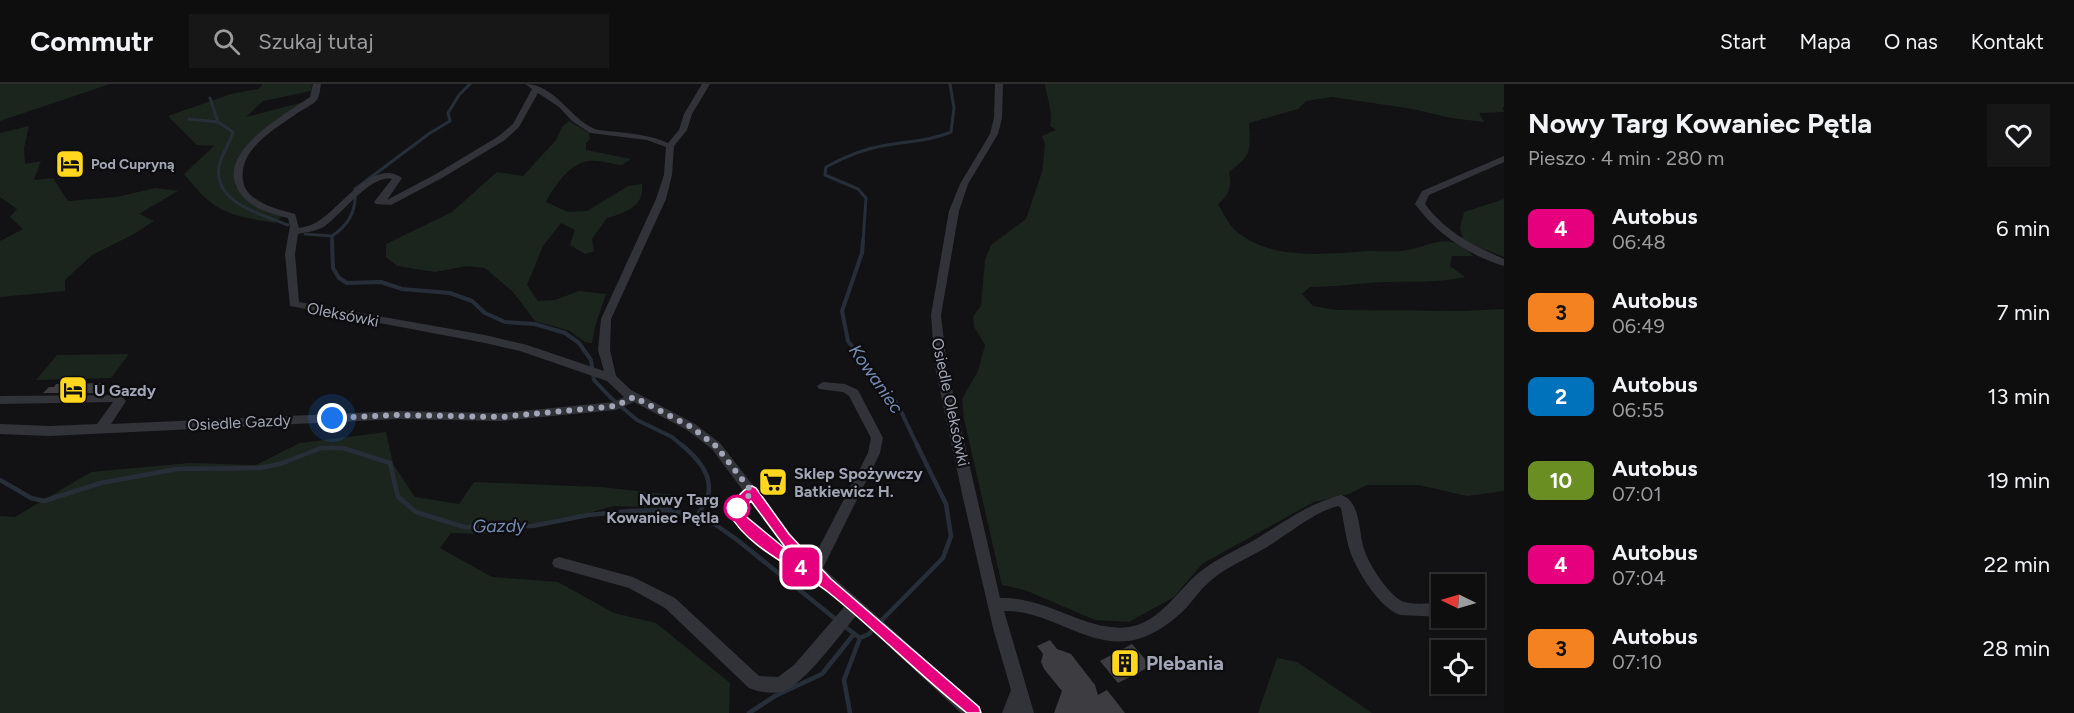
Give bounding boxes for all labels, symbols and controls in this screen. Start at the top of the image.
search box [189,14,609,68]
text: Commutr [30,24,153,58]
icon: search [210,25,243,58]
text: Szukaj tutaj [258,28,374,55]
text: Start [1720,29,1766,54]
text: Mapa [1799,29,1851,54]
text: O nas [1884,29,1938,54]
text: Kontakt [1971,29,2044,54]
button: heart [1987,104,2050,167]
text: Nowy Targ Kowaniec Pętla [1528,106,1872,140]
text: Pieszo · 4 min · 280 m [1528,146,1724,170]
hotel icon: Pod Cupryną [54,148,86,180]
place label: Pod Cupryną [91,156,175,173]
text: Autobus [1612,203,1698,230]
text: 6 min [1996,215,2050,242]
text: 4 [1554,216,1568,241]
text: 06:48 [1612,230,1666,254]
text: Autobus [1612,287,1698,314]
street label: Oleksówki [305,298,381,331]
text: 7 min [1997,299,2050,326]
text: 3 [1555,300,1567,325]
text: 06:49 [1612,314,1665,338]
street label: Osiedle Oleksówki [928,336,973,468]
water label: Kowaniec [844,340,908,418]
text: Autobus [1612,371,1698,398]
hotel icon: U Gazdy [57,374,89,406]
place label: U Gazdy [94,381,157,400]
text: 13 min [1987,383,2050,410]
text: 2 [1555,384,1567,409]
text: 06:55 [1612,398,1664,422]
your location [317,403,347,433]
street label: Osiedle Gazdy [187,410,292,435]
text: Autobus [1612,455,1698,482]
place label: Sklep Spożywczy Batkiewicz H. [794,464,923,501]
supermarket icon: Sklep Spożywczy Batkiewicz H. [757,466,789,498]
text: 19 min [1987,467,2050,494]
text: 10 [1550,468,1572,493]
text: 07:01 [1612,482,1662,506]
place label: Nowy Targ Kowaniec Pętla [606,490,719,527]
marker: Nowy Targ Kowaniec Pętla [724,495,750,521]
water label: Gazdy [472,515,527,537]
text: Autobus [1612,539,1698,566]
line badge: 4 [782,548,820,586]
text: 22 min [1984,551,2050,578]
text: 4 [1554,552,1568,577]
text: 4 [794,555,808,580]
text: 07:04 [1612,566,1666,590]
north arrow [1431,574,1485,628]
map controls [1431,574,1485,694]
text: Autobus [1612,623,1698,650]
text: 28 min [1983,635,2050,662]
text: 3 [1555,636,1567,661]
button: locate [1431,640,1485,694]
building icon: Plebania [1109,647,1141,679]
text: 07:10 [1612,650,1662,674]
place label: Plebania [1146,651,1224,675]

